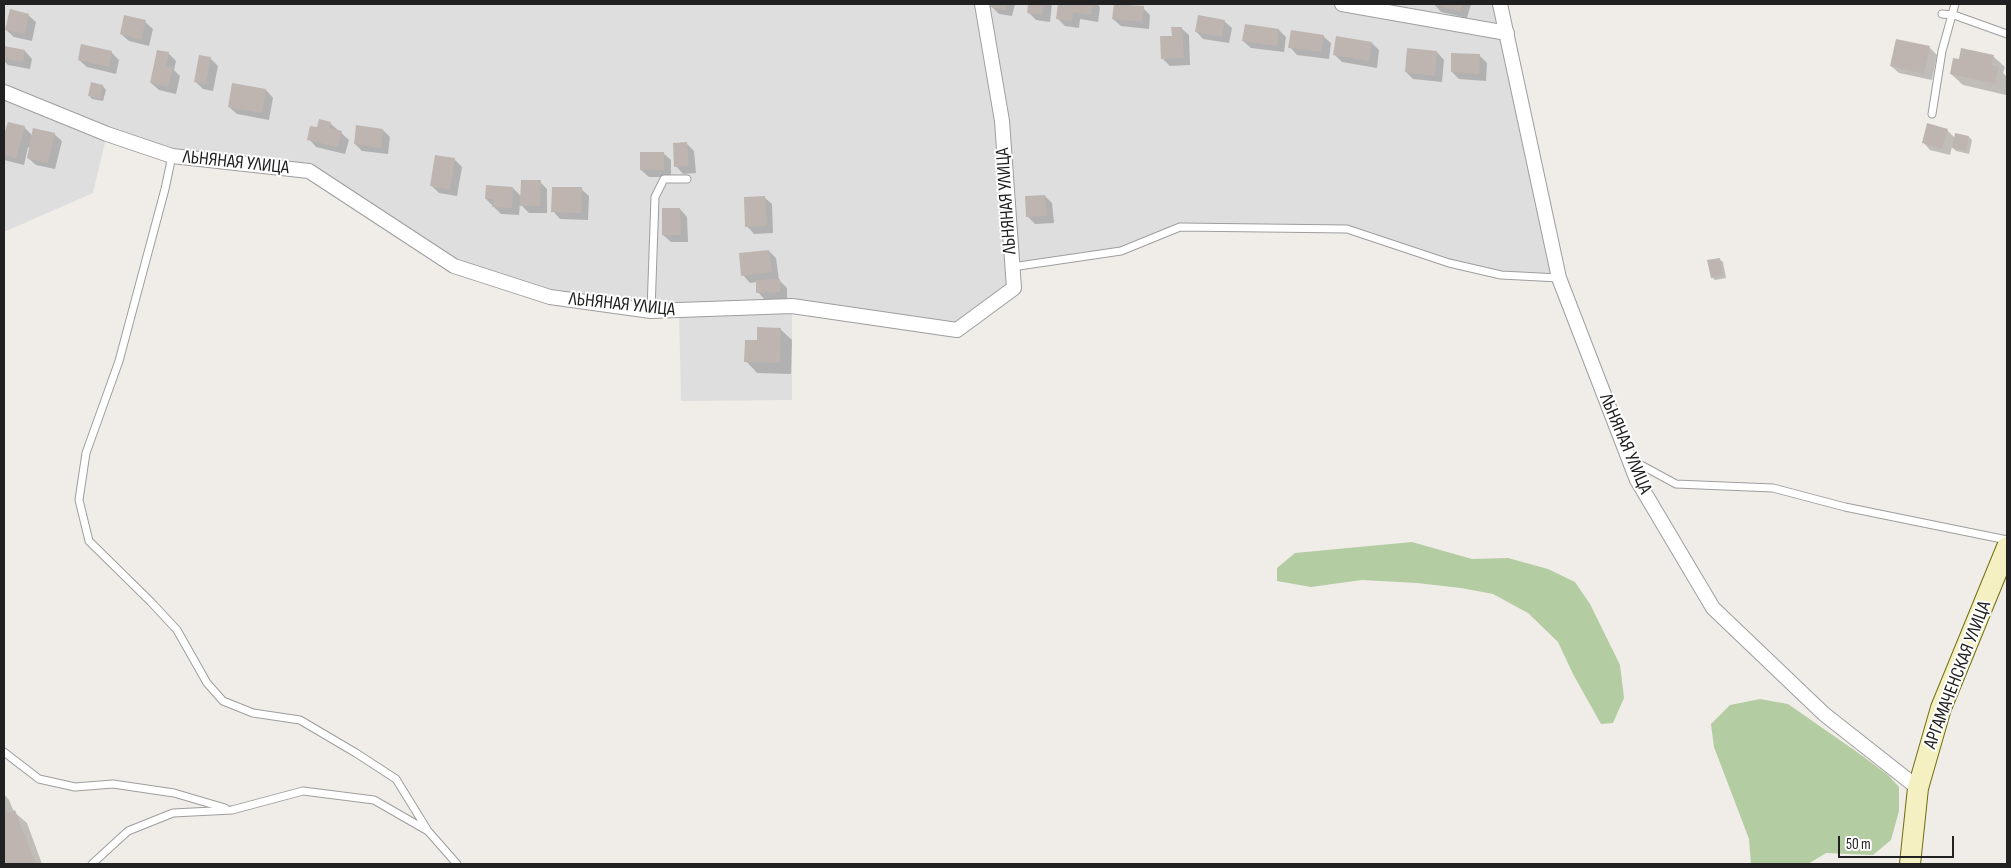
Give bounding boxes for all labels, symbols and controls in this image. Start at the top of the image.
street label: ЛЬНЯНАЯ УЛИЦА [182,146,290,180]
street label: ЛЬНЯНАЯ УЛИЦА [992,147,1022,255]
street label: ЛЬНЯНАЯ УЛИЦА [568,288,676,322]
street label: ЛЬНЯНАЯ УЛИЦА [1594,390,1656,498]
street label: АРГАМАЧЕНСКАЯ УЛИЦА [1919,598,1997,752]
scale bar [1841,826,1957,858]
text: 50 m [1846,835,1871,854]

